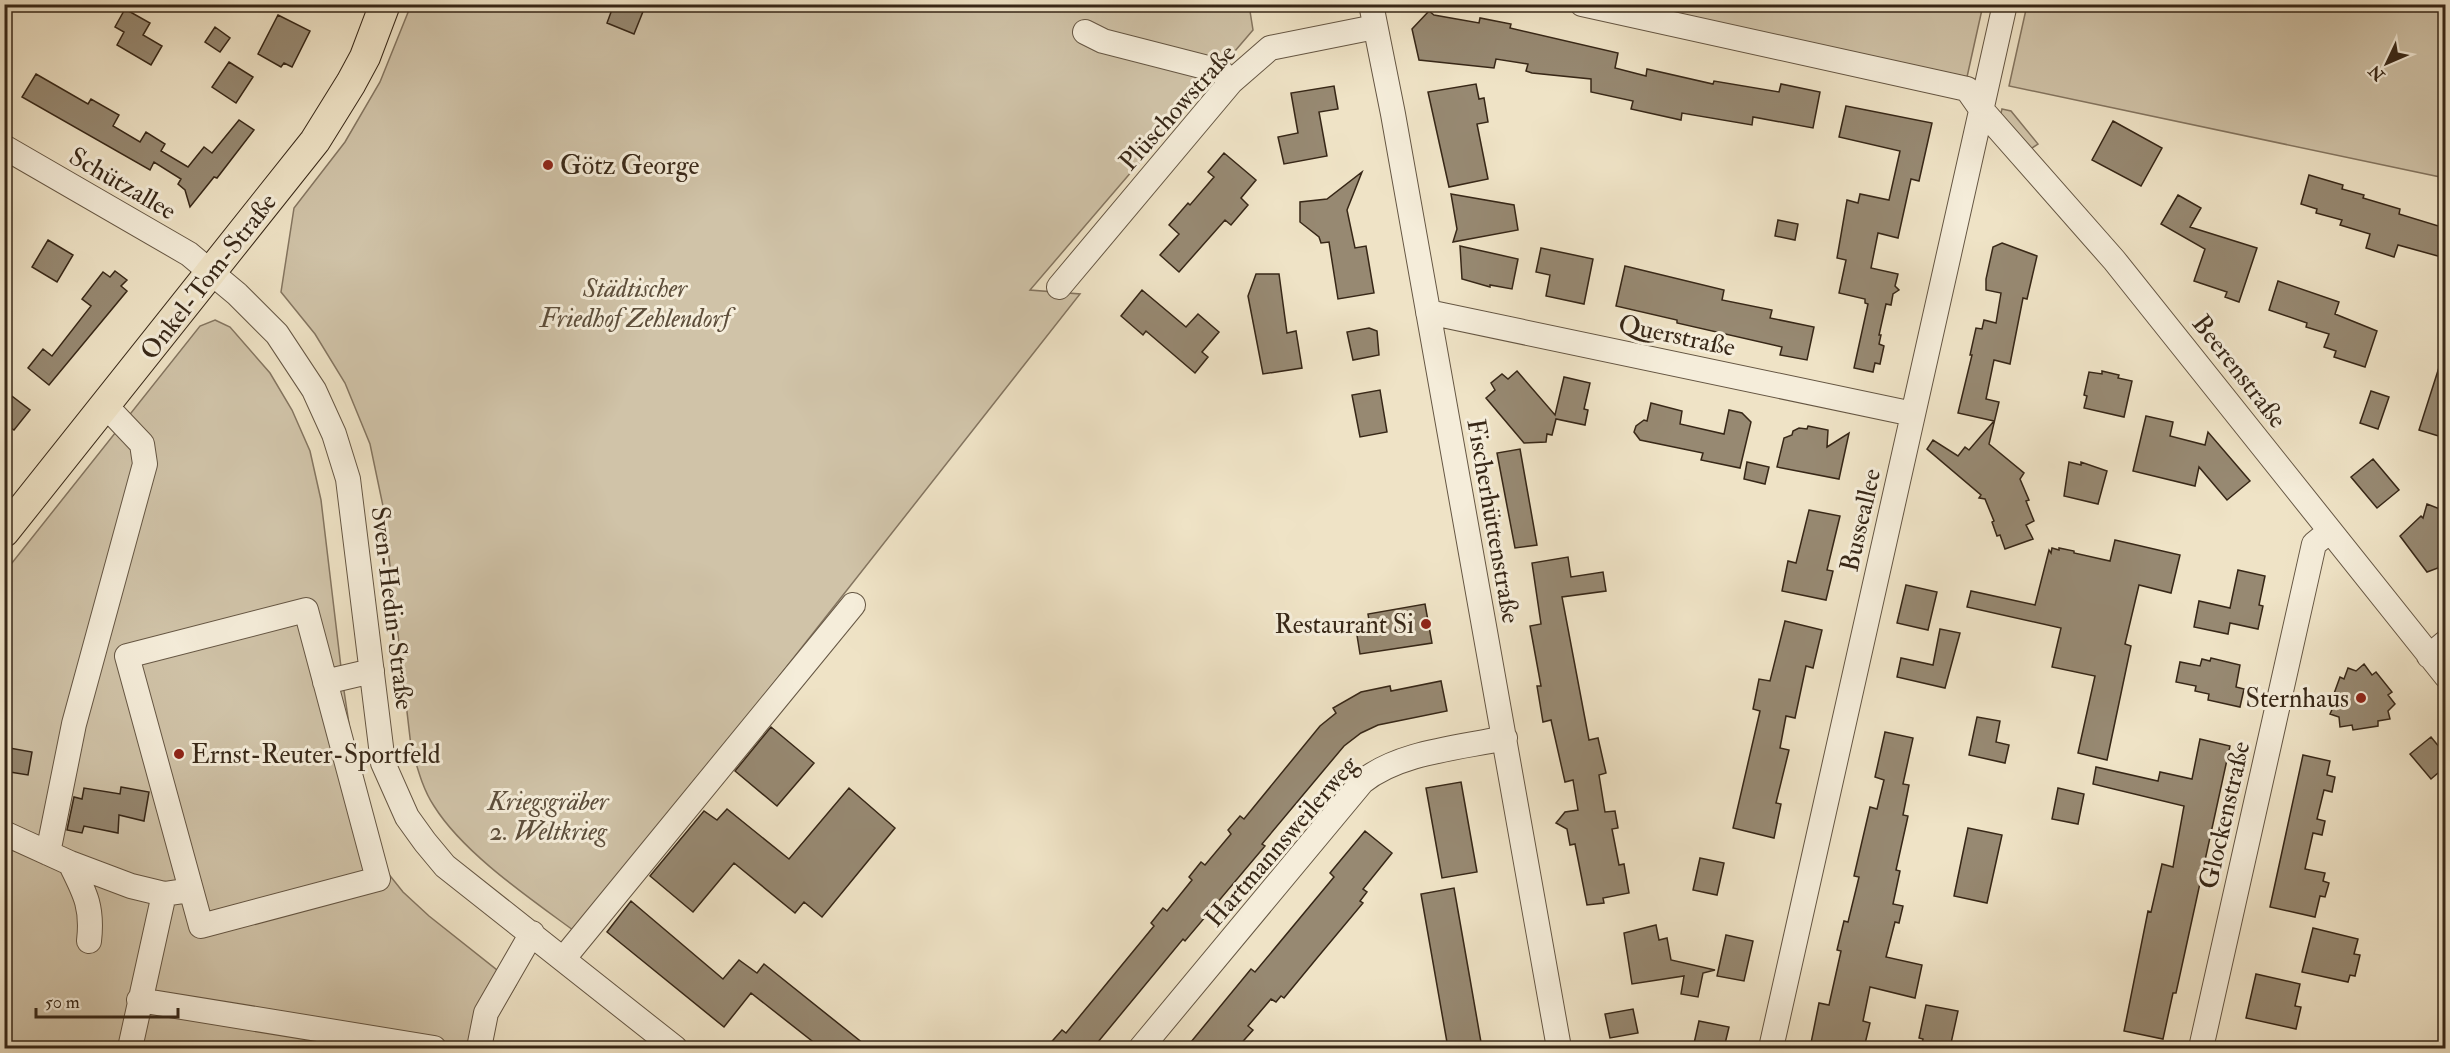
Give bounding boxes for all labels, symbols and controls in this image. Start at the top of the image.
north arrow [2357,33,2417,93]
street label: Plüschowstraße [1113,38,1243,178]
text: N [2364,60,2390,86]
street label: Schützallee [63,140,182,227]
place label: Götz George [560,150,699,182]
marker: Götz George [541,158,555,172]
street label: Onkel-Tom-Straße [134,187,284,366]
park label: Städtischer Friedhof Zehlendorf [538,273,737,335]
street label: Querstraße [1615,308,1738,364]
street label: Beerenstraße [2185,308,2294,435]
street label: Fischerhüttenstraße [1459,416,1527,626]
street label: Busseallee [1834,465,1888,575]
street label: Sven-Hedin-Straße [364,505,420,712]
place label: Restaurant Si [1274,609,1414,641]
marker: Restaurant Si [1419,617,1433,631]
place label: Sternhaus [2245,683,2349,715]
marker: Sternhaus [2354,691,2368,705]
street label: Glockenstraße [2192,738,2258,892]
place label: Ernst-Reuter-Sportfeld [191,739,441,772]
marker: Ernst-Reuter-Sportfeld [172,747,186,761]
street label: Hartmannsweilerweg [1199,748,1366,934]
park label: Kriegsgräber 2. Weltkrieg [486,786,610,848]
scale bar [36,981,178,1019]
text: 50 m [45,991,80,1014]

